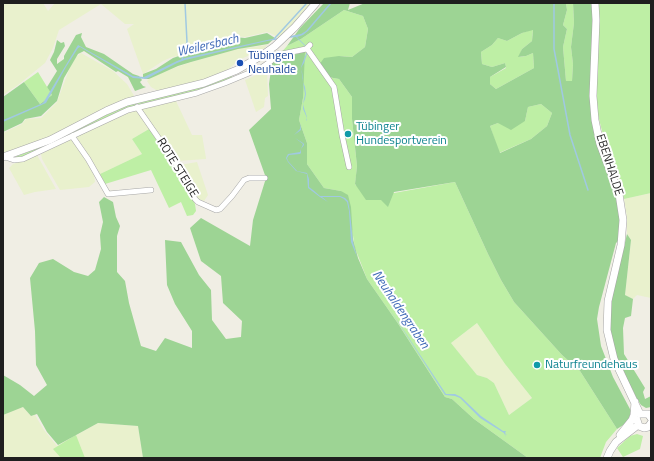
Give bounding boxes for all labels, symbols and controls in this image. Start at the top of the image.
water label: Weilersbach [176,31,240,61]
place label: Tübingen Neuhalde [248,49,296,77]
marker: Tübingen Neuhalde [235,58,245,68]
place label: Tübinger Hundesportverein [356,120,447,148]
marker: Tübinger Hundesportverein [343,129,353,139]
street label: EBENHALDE [592,132,626,198]
street label: ROTE STEIGE [153,136,201,200]
water label: Neuhaldengraben [368,268,432,352]
place label: Naturfreundehaus [545,358,638,372]
marker: Naturfreundehaus [532,360,542,370]

